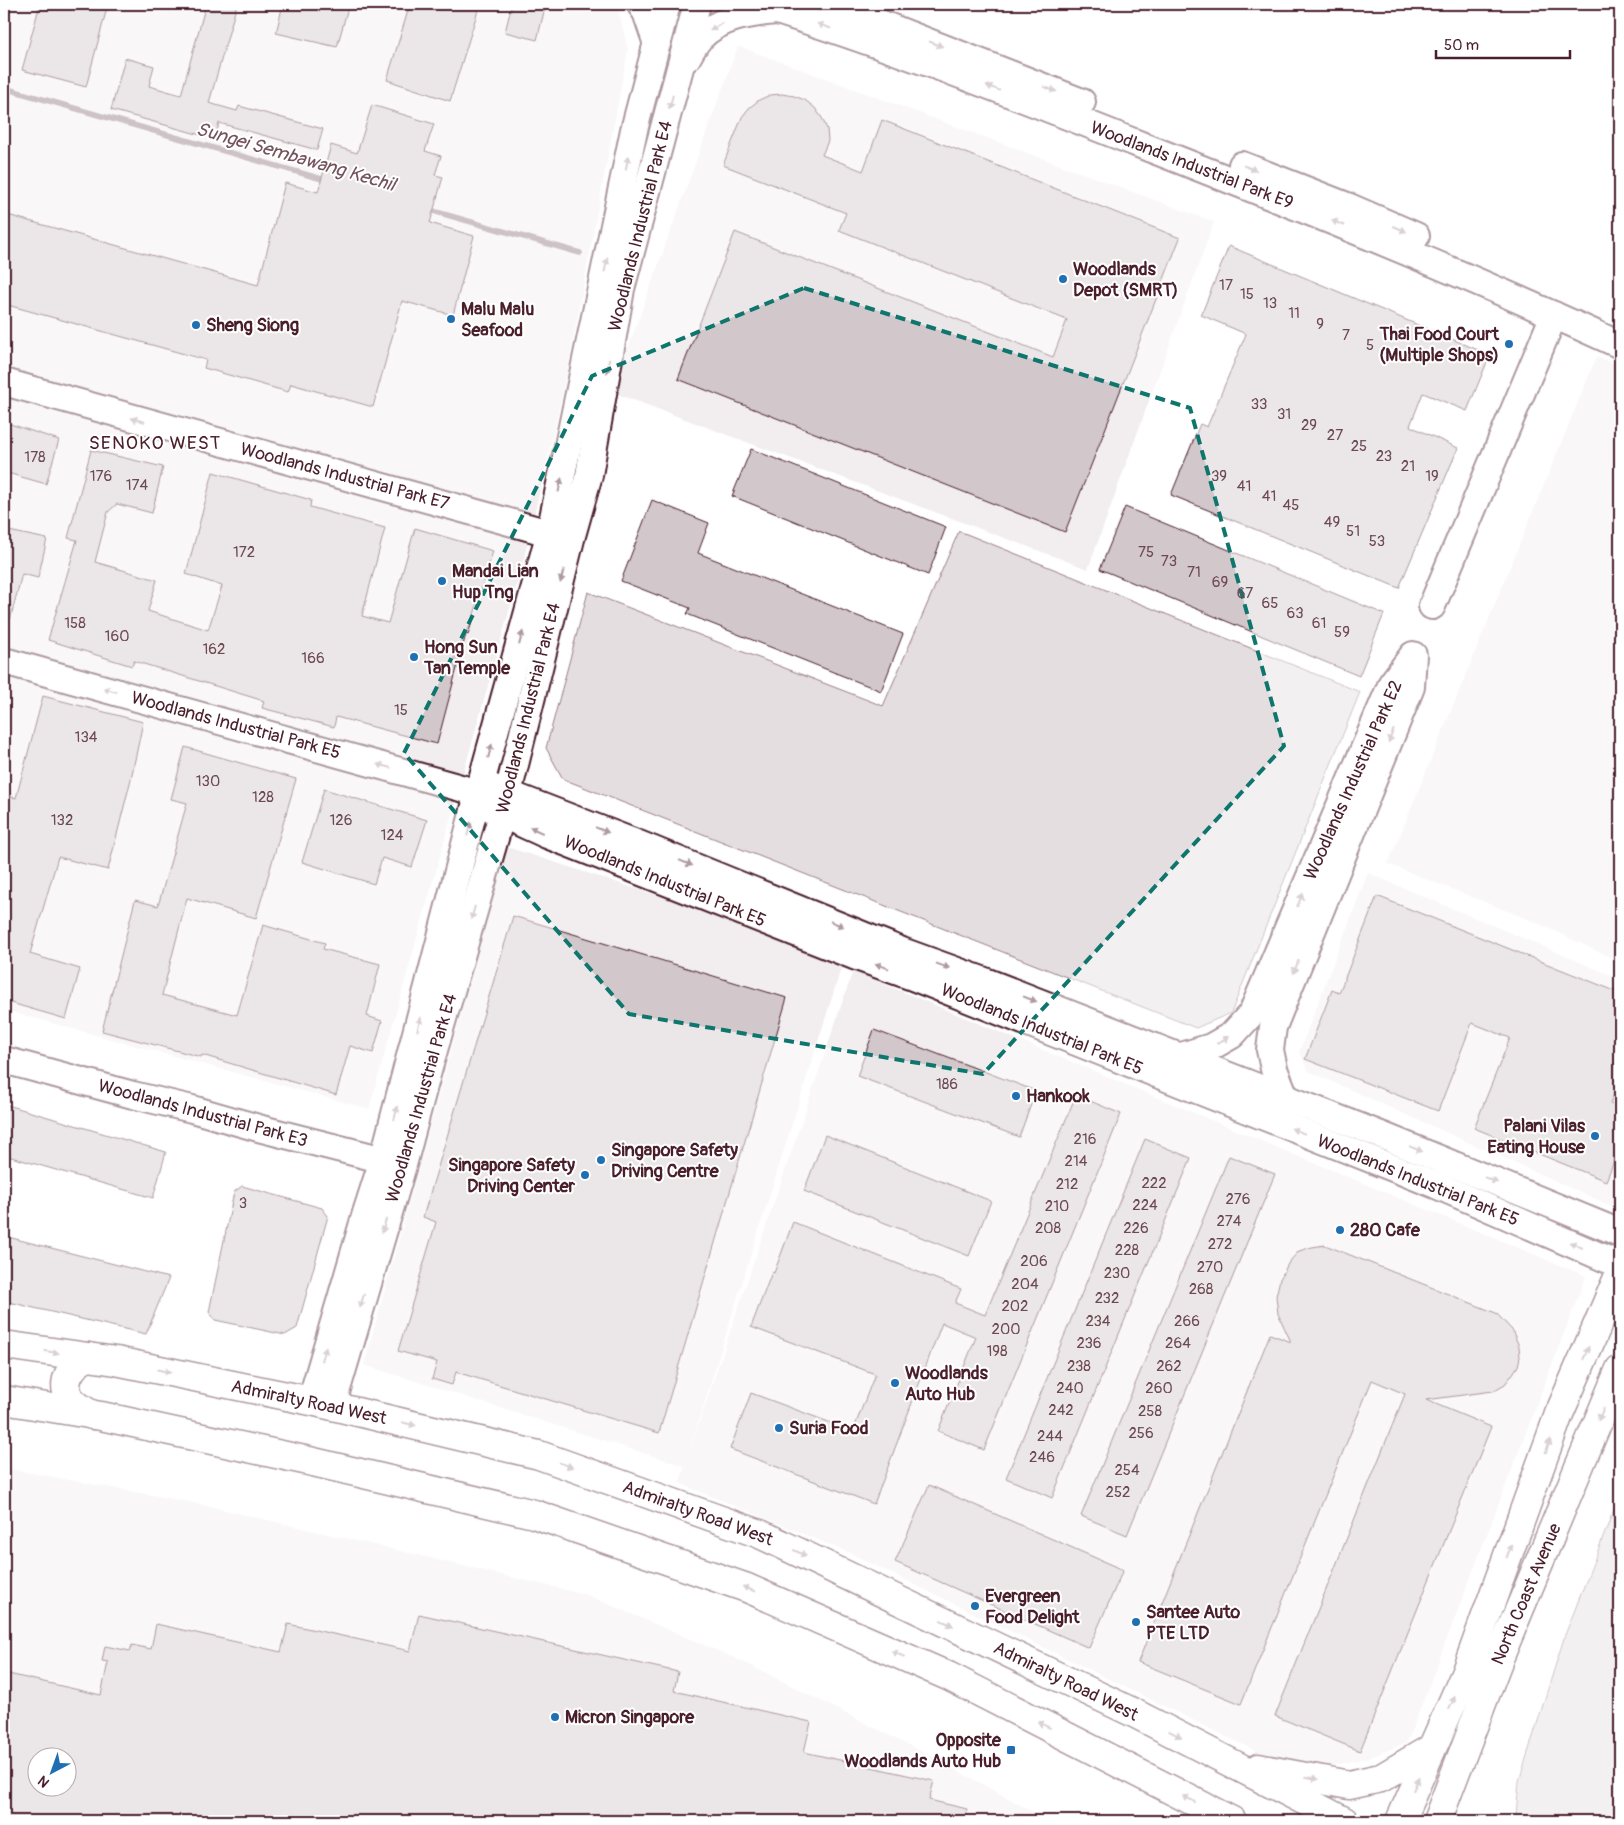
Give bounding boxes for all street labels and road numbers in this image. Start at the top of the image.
street label: Woodlands Industrial Park E9 [1087,116,1296,215]
street label: Woodlands Industrial Park E4 [603,118,678,334]
street label: Woodlands Industrial Park E7 [238,437,452,516]
street label: Woodlands Industrial Park E4 [491,600,566,816]
street label: Woodlands Industrial Park E2 [1299,677,1408,884]
street label: Woodlands Industrial Park E5 [129,686,343,765]
street label: Woodlands Industrial Park E5 [560,830,769,933]
street label: Woodlands Industrial Park E5 [937,978,1146,1081]
street label: Woodlands Industrial Park E4 [381,990,463,1205]
street label: Woodlands Industrial Park E3 [96,1074,310,1153]
street label: Woodlands Industrial Park E5 [1313,1129,1522,1232]
street label: Admiralty Road West [229,1375,389,1430]
street label: Admiralty Road West [619,1476,777,1552]
street label: North Coast Avenue [1486,1520,1567,1668]
street label: Admiralty Road West [990,1636,1143,1727]

